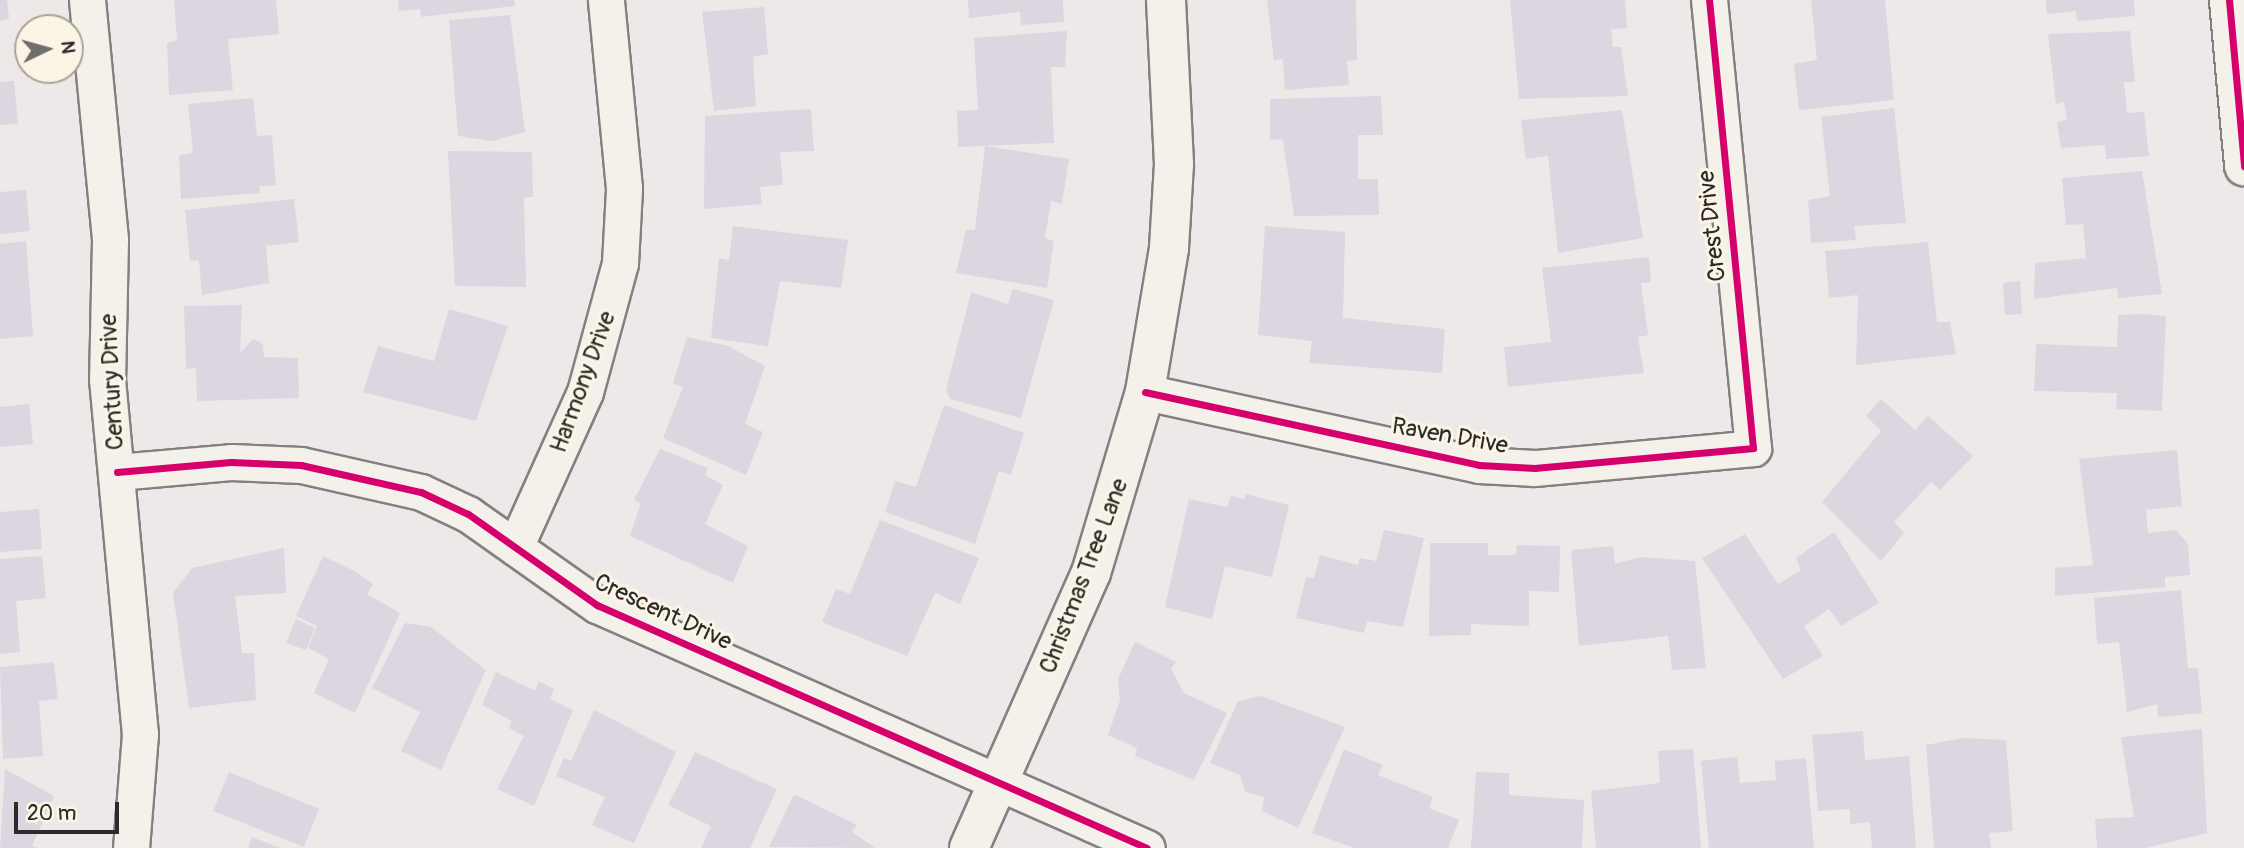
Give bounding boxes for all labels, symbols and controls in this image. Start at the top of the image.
north arrow [14,14,84,84]
text: N [55,40,80,55]
street label: Crest Drive [1692,169,1732,283]
street label: Harmony Drive [544,307,622,457]
street label: Century Drive [94,313,130,451]
street label: Raven Drive [1390,412,1510,460]
street label: Christmas Tree Lane [1034,474,1134,678]
street label: Crescent Drive [590,568,736,656]
scale bar [18,788,122,832]
text: 20 m [27,800,76,827]

